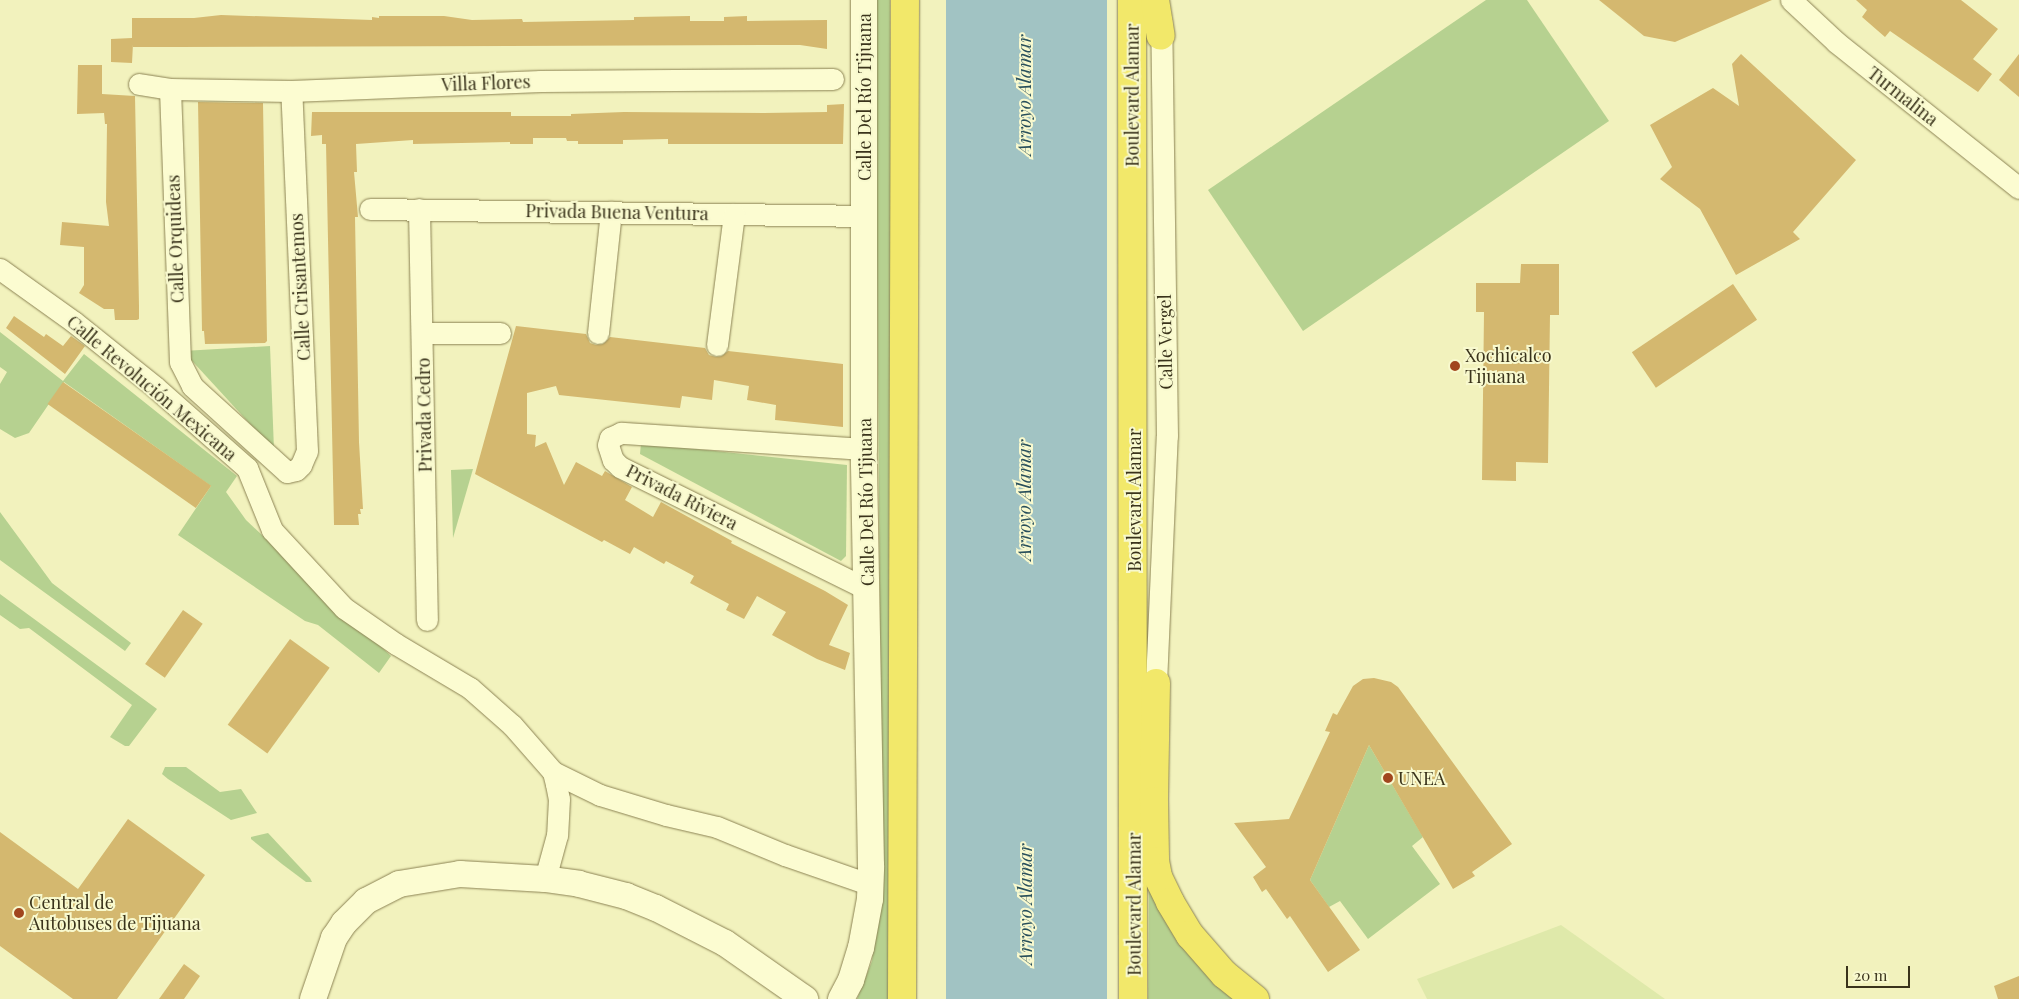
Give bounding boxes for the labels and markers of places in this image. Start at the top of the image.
place label: Xochicalco Tijuana [1465,345,1552,388]
marker: Xochicalco Tijuana [1449,360,1461,372]
place label: UNEA [1398,767,1445,789]
marker: UNEA [1382,772,1394,784]
place label: Central de Autobuses de Tijuana [29,892,201,934]
marker: Central de Autobuses de Tijuana [13,907,25,919]

